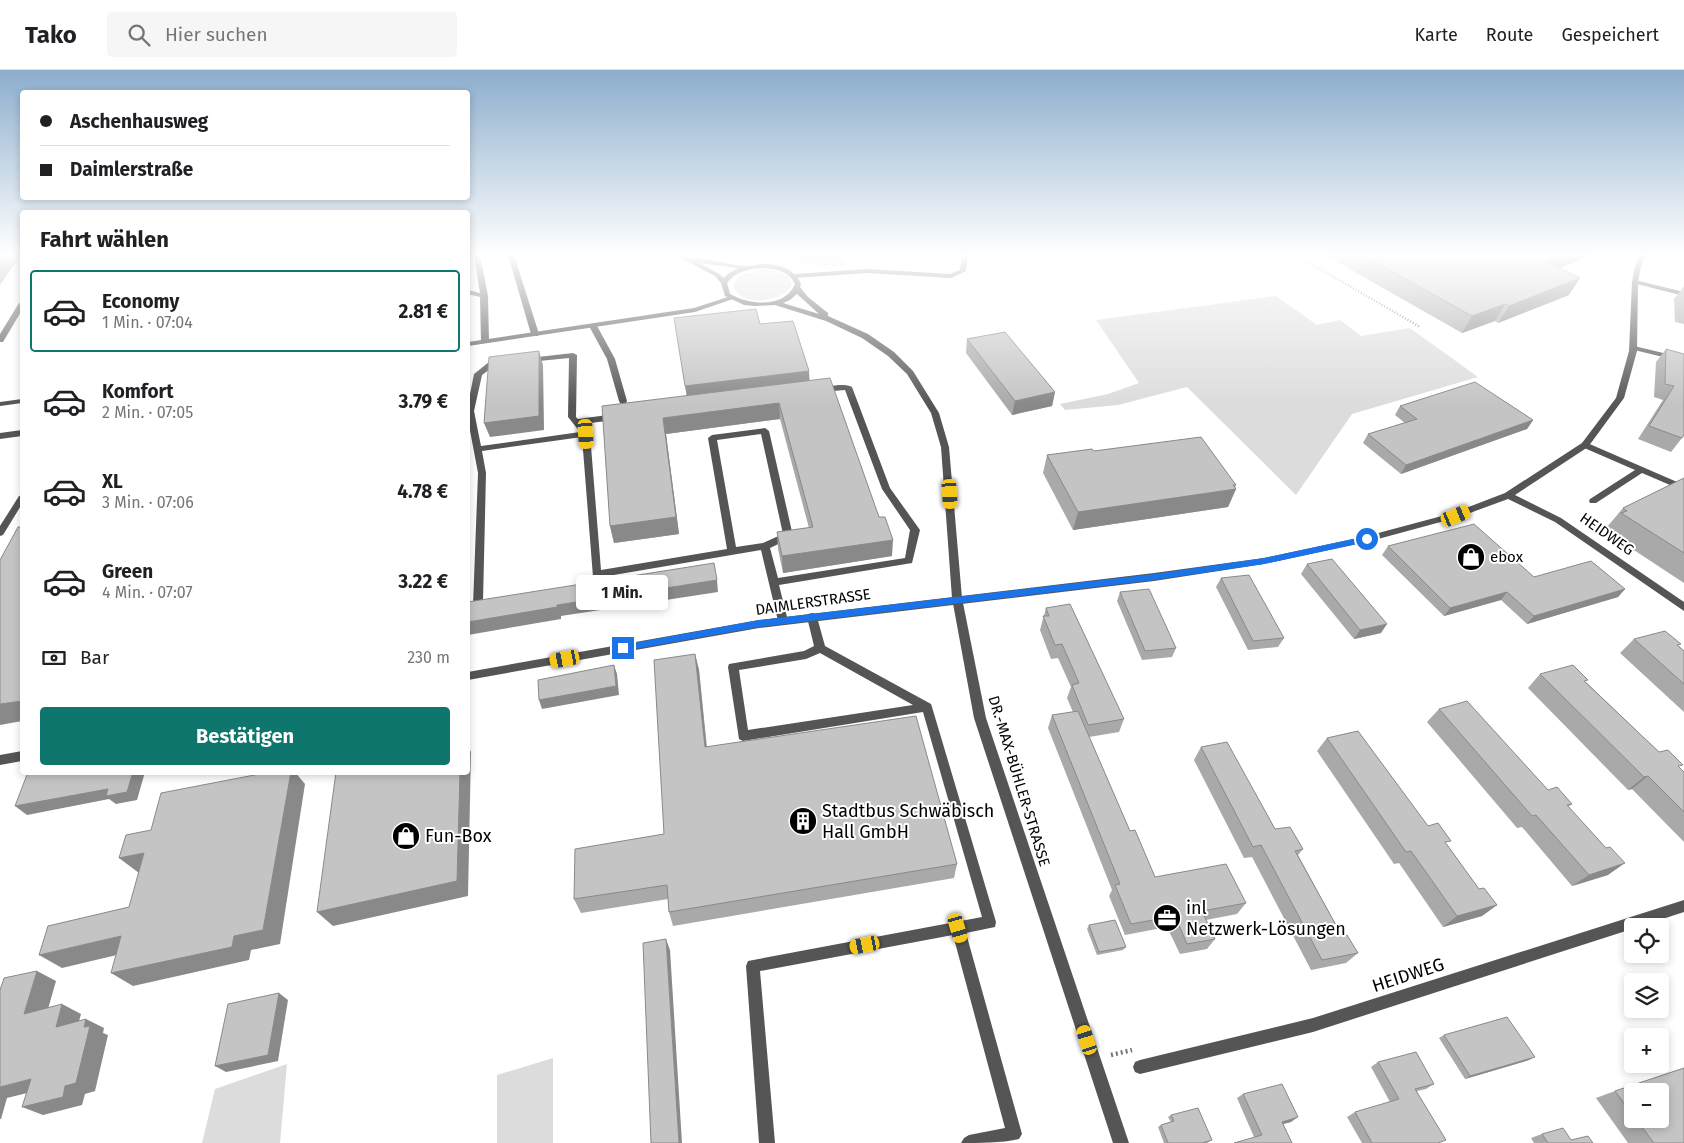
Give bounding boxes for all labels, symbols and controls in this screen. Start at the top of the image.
search box [107,12,457,57]
text: Tako [25,21,77,49]
icon: search [125,21,153,49]
text: Hier suchen [165,23,268,46]
text: Karte [1415,24,1458,46]
text: Route [1486,24,1533,46]
text: Gespeichert [1561,24,1659,46]
text: Aschenhausweg [70,110,208,133]
text: Daimlerstraße [70,158,193,181]
text: Fahrt wählen [40,226,169,253]
icon: car [42,289,87,334]
text: Economy [102,290,179,313]
text: 2.81 € [399,300,448,323]
text: 1 Min. · 07:04 [102,313,193,332]
icon: car [42,379,87,424]
text: Komfort [102,380,173,403]
text: 3.79 € [399,390,448,413]
text: 2 Min. · 07:05 [102,403,193,422]
car [577,419,594,449]
icon: car [42,469,87,514]
text: XL [102,470,123,493]
car [941,479,958,509]
text: 4.78 € [397,480,448,503]
text: 3 Min. · 07:06 [102,493,194,512]
car [1439,503,1472,529]
street label: HEIDWEG [1576,509,1638,559]
route start [1356,528,1378,550]
shop icon: ebox [1456,542,1486,572]
place label: ebox [1490,548,1524,566]
icon: car [42,559,87,604]
text: Green [102,560,153,583]
text: 3.22 € [398,570,448,593]
callout: 1 Min. [577,576,669,610]
text: 4 Min. · 07:07 [102,583,193,602]
text: 1 Min. [601,583,643,602]
street label: DAIMLERSTRASSE [754,585,872,619]
route end [612,637,634,659]
icon: cash [40,644,68,672]
text: Bar [80,646,109,669]
text: 230 m [407,648,450,667]
car [548,649,581,669]
street label: DR.-MAX-BÜHLER-STRASSE [984,693,1054,869]
button: Bestätigen [40,707,450,765]
place label: Stadtbus Schwäbisch Hall GmbH [822,800,994,843]
building icon: Stadtbus Schwäbisch Hall GmbH [788,806,818,836]
shop icon: Fun-Box [391,821,421,851]
place label: Fun-Box [425,825,492,847]
place label: inl Netzwerk-Lösungen [1186,897,1346,940]
office icon: inl Netzwerk-Lösungen [1152,903,1182,933]
car [946,912,969,944]
map controls [1624,918,1669,1128]
button: locate [1624,918,1669,963]
car [848,935,881,955]
street label: HEIDWEG [1369,953,1447,997]
button: layers [1624,973,1669,1018]
car [1075,1023,1098,1057]
button: + [1624,1028,1669,1073]
button: − [1624,1083,1669,1128]

